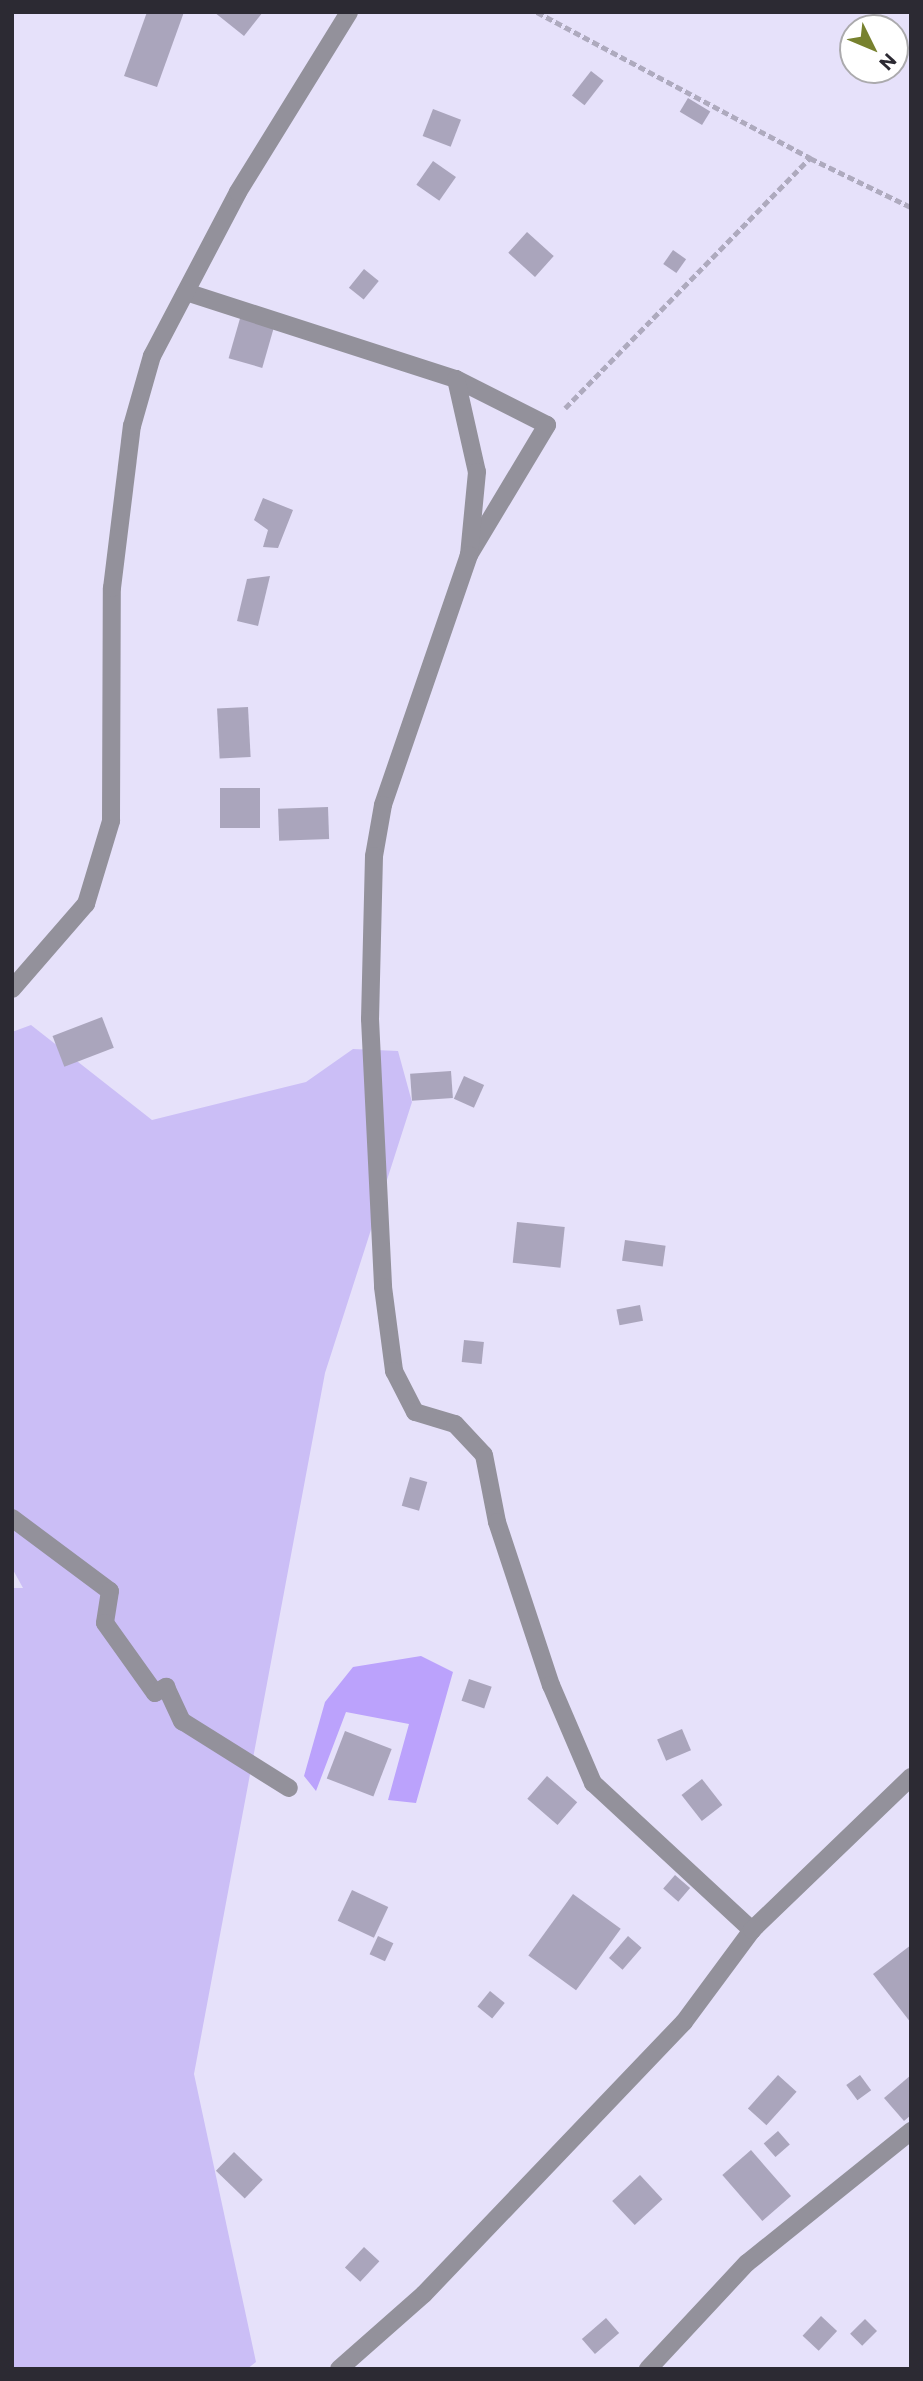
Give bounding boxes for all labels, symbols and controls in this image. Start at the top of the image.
north arrow [839,14,909,84]
text: N [875,49,902,75]

